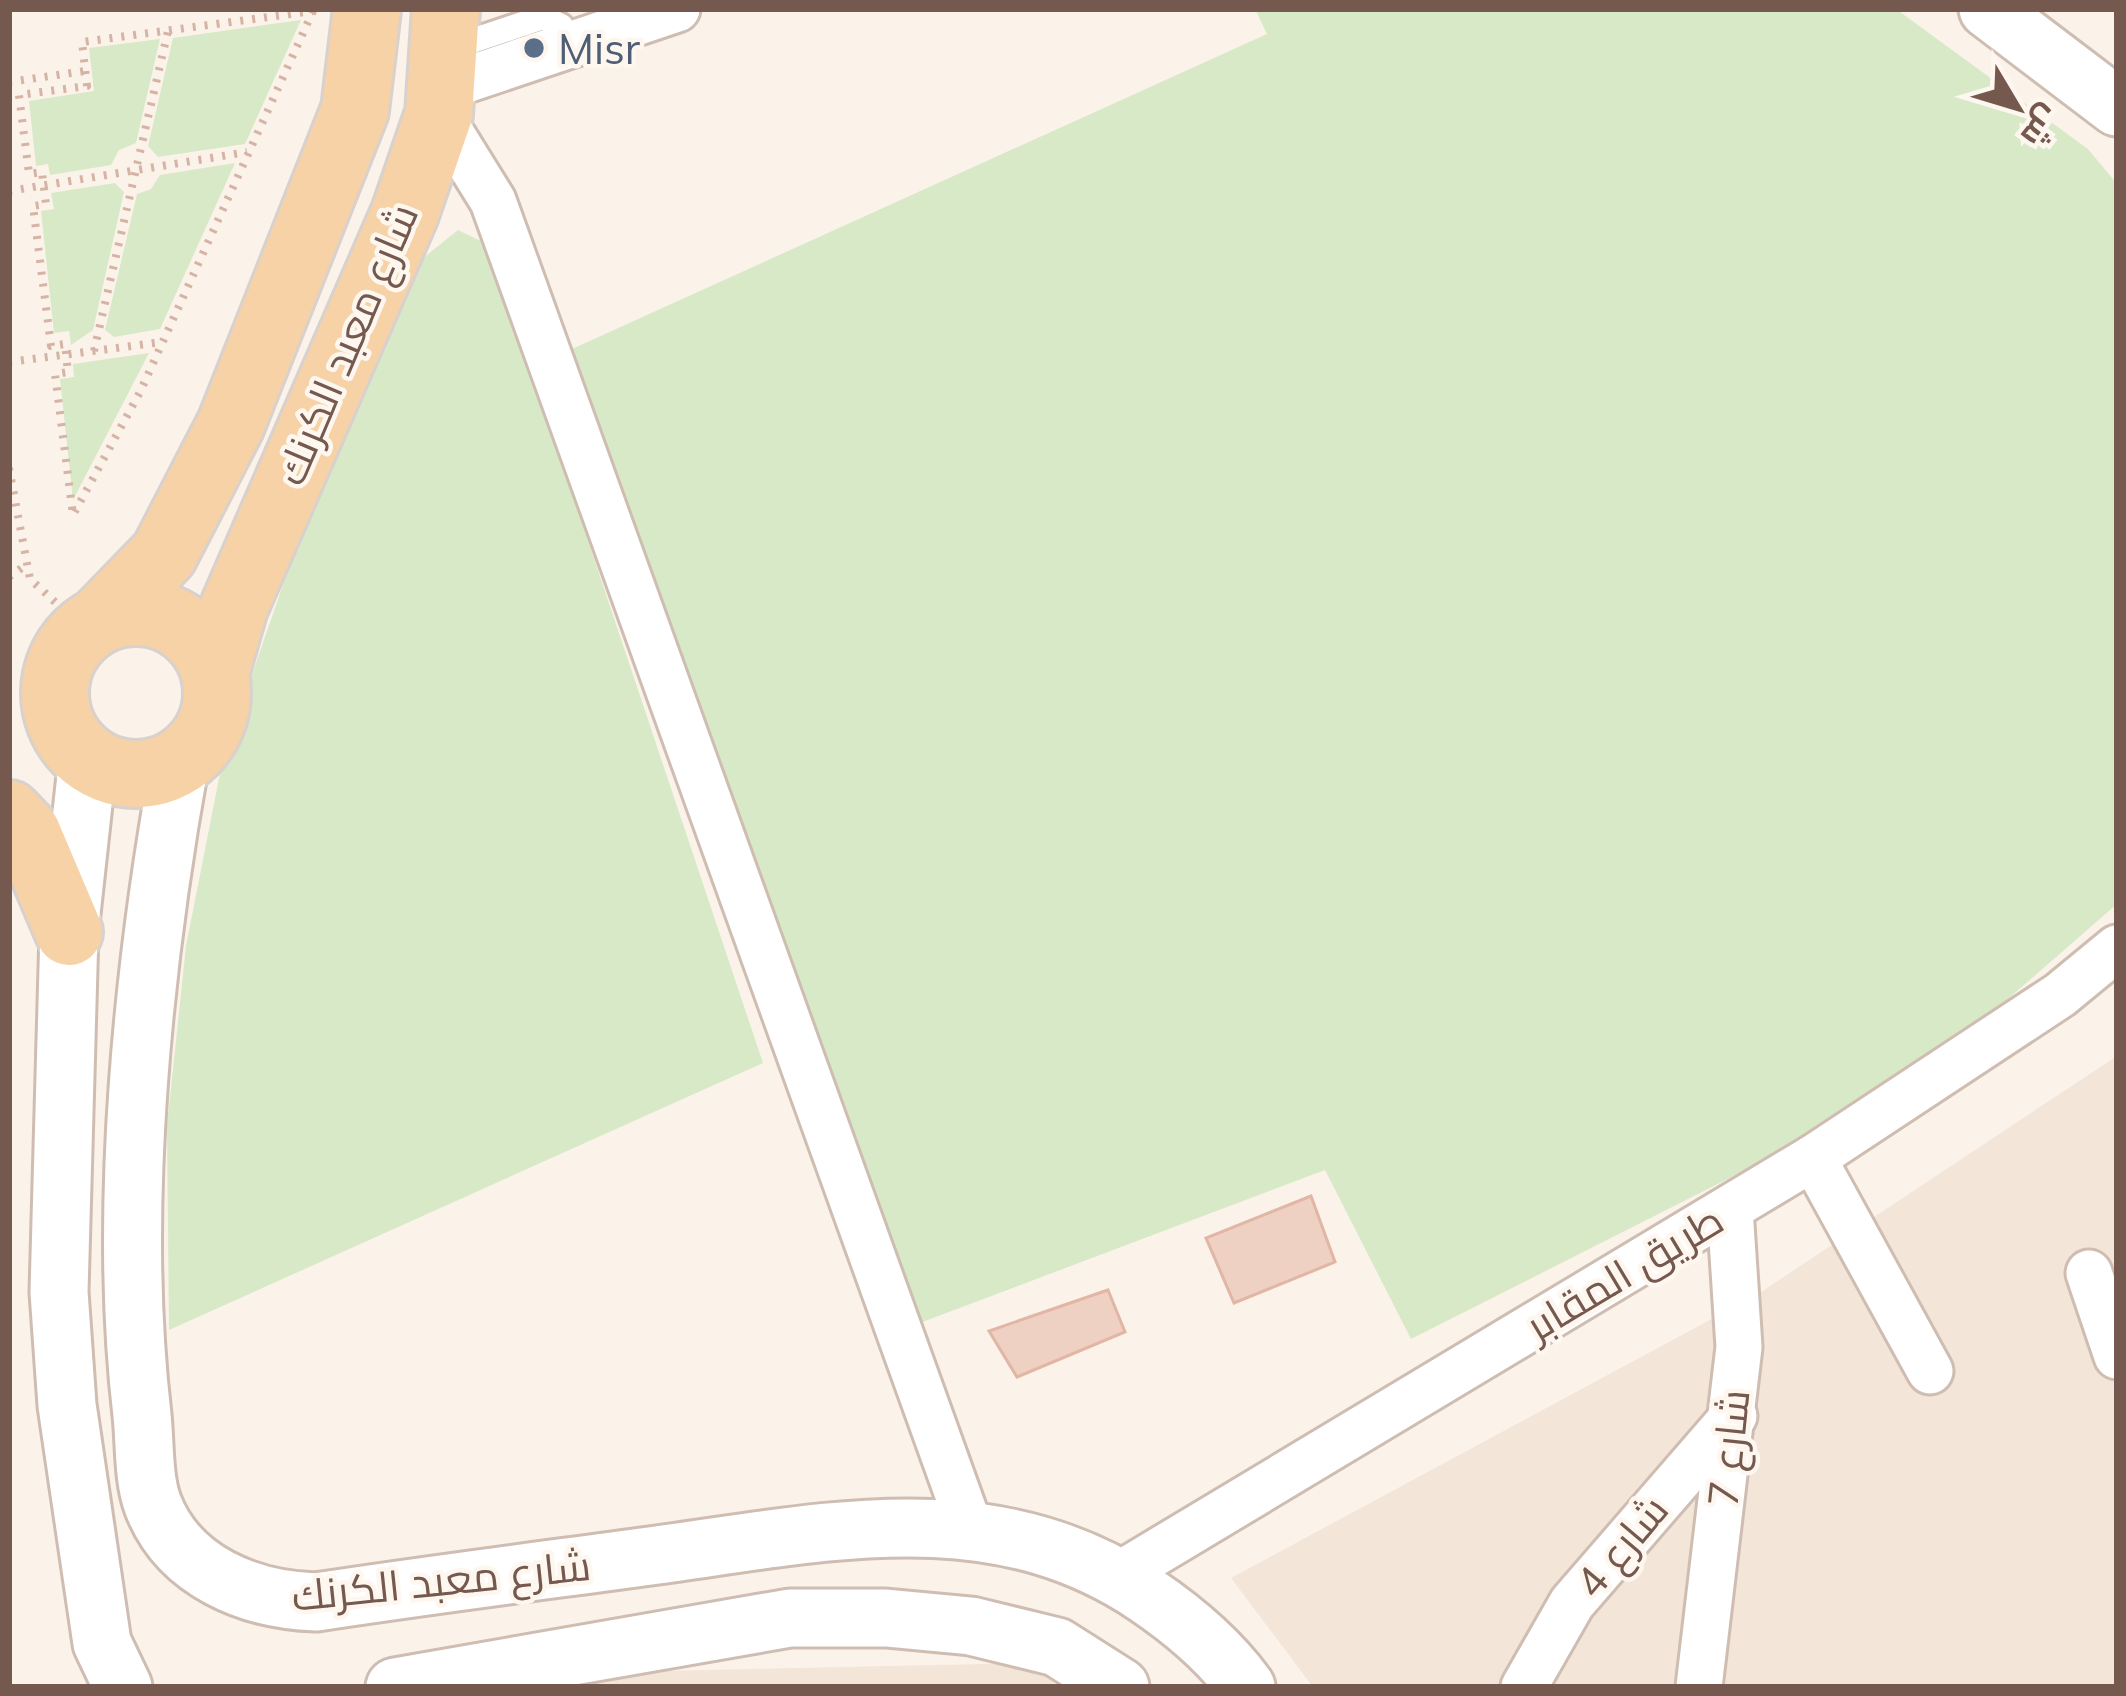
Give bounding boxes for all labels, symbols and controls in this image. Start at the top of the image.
place label: Misr [558,22,641,75]
marker: Misr [521,35,547,61]
north arrow [1958,48,2078,168]
text: ش [2013,97,2071,156]
street label: شارع معبد الكرنك [263,195,431,493]
street label: طريق المقابر [1514,1192,1732,1353]
street label: شارع 7 [1696,1387,1762,1509]
street label: شارع 4 [1563,1484,1681,1609]
street label: شارع معبد الكرنك [289,1538,593,1624]

